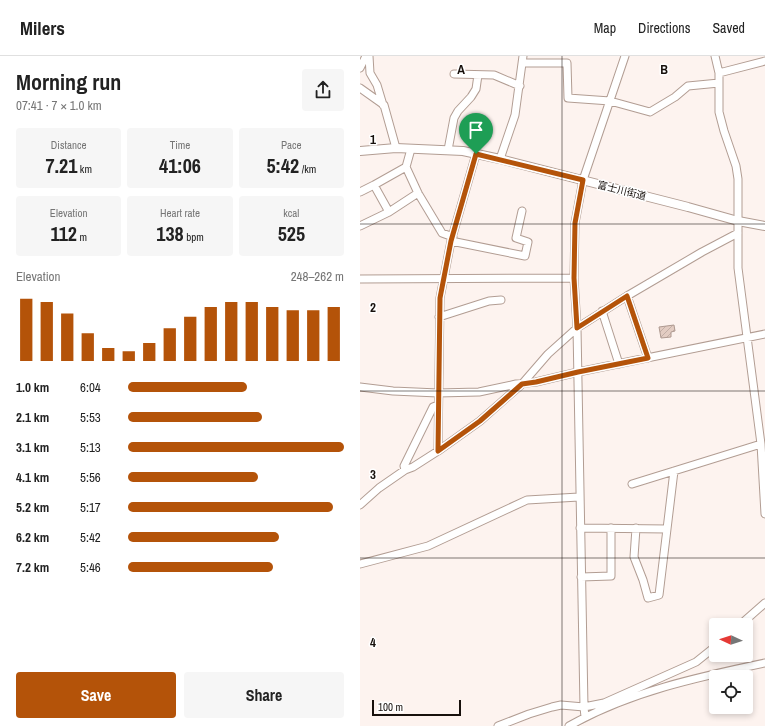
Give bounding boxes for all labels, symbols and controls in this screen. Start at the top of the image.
text: Milers [20,15,65,41]
text: Map [594,19,616,37]
text: Directions [638,19,690,37]
text: Saved [712,19,745,37]
text: A [457,61,465,78]
text: B [660,61,668,78]
text: Morning run [16,67,121,97]
button: share [302,69,344,111]
text: 07:41 · 7 × 1.0 km [16,97,102,114]
pin [459,113,493,154]
icon: arrive [465,119,487,141]
text: 1 [370,131,376,148]
text: Distance [51,138,86,152]
text: Time [170,138,190,152]
text: Pace [281,138,302,152]
text: 7.21 [45,152,77,179]
text: 41:06 [159,152,201,179]
text: 5:42 [266,152,299,179]
text: km [77,162,92,176]
text: /km [299,162,316,176]
street label: 富士川街道 [596,178,648,203]
text: Elevation [50,206,87,220]
text: Heart rate [160,206,200,220]
text: kcal [283,206,299,220]
text: 112 [50,220,77,247]
text: 138 [156,220,184,247]
text: 525 [278,220,305,247]
text: m [77,230,87,244]
text: bpm [184,230,204,244]
text: Elevation [16,268,60,285]
text: 248–262 m [291,268,344,285]
text: 2 [370,299,376,316]
text: 1.0 km [16,379,49,396]
text: 6:04 [80,379,101,396]
text: 2.1 km [16,409,49,426]
text: 5:53 [80,409,101,426]
text: 3.1 km [16,439,49,456]
text: 5:13 [80,439,101,456]
text: 3 [370,466,376,483]
text: 4.1 km [16,469,49,486]
text: 5:56 [80,469,101,486]
text: 5.2 km [16,499,49,516]
text: 5:17 [80,499,101,516]
text: 6.2 km [16,529,49,546]
text: 5:42 [80,529,101,546]
text: 7.2 km [16,559,49,576]
text: 5:46 [80,559,101,576]
north arrow [709,618,753,662]
map controls [709,618,753,714]
text: 4 [370,634,376,651]
button: locate [709,670,753,714]
button: Save [16,672,176,718]
button: Share [184,672,344,718]
scale bar [372,698,461,717]
text: 100 m [378,700,403,714]

